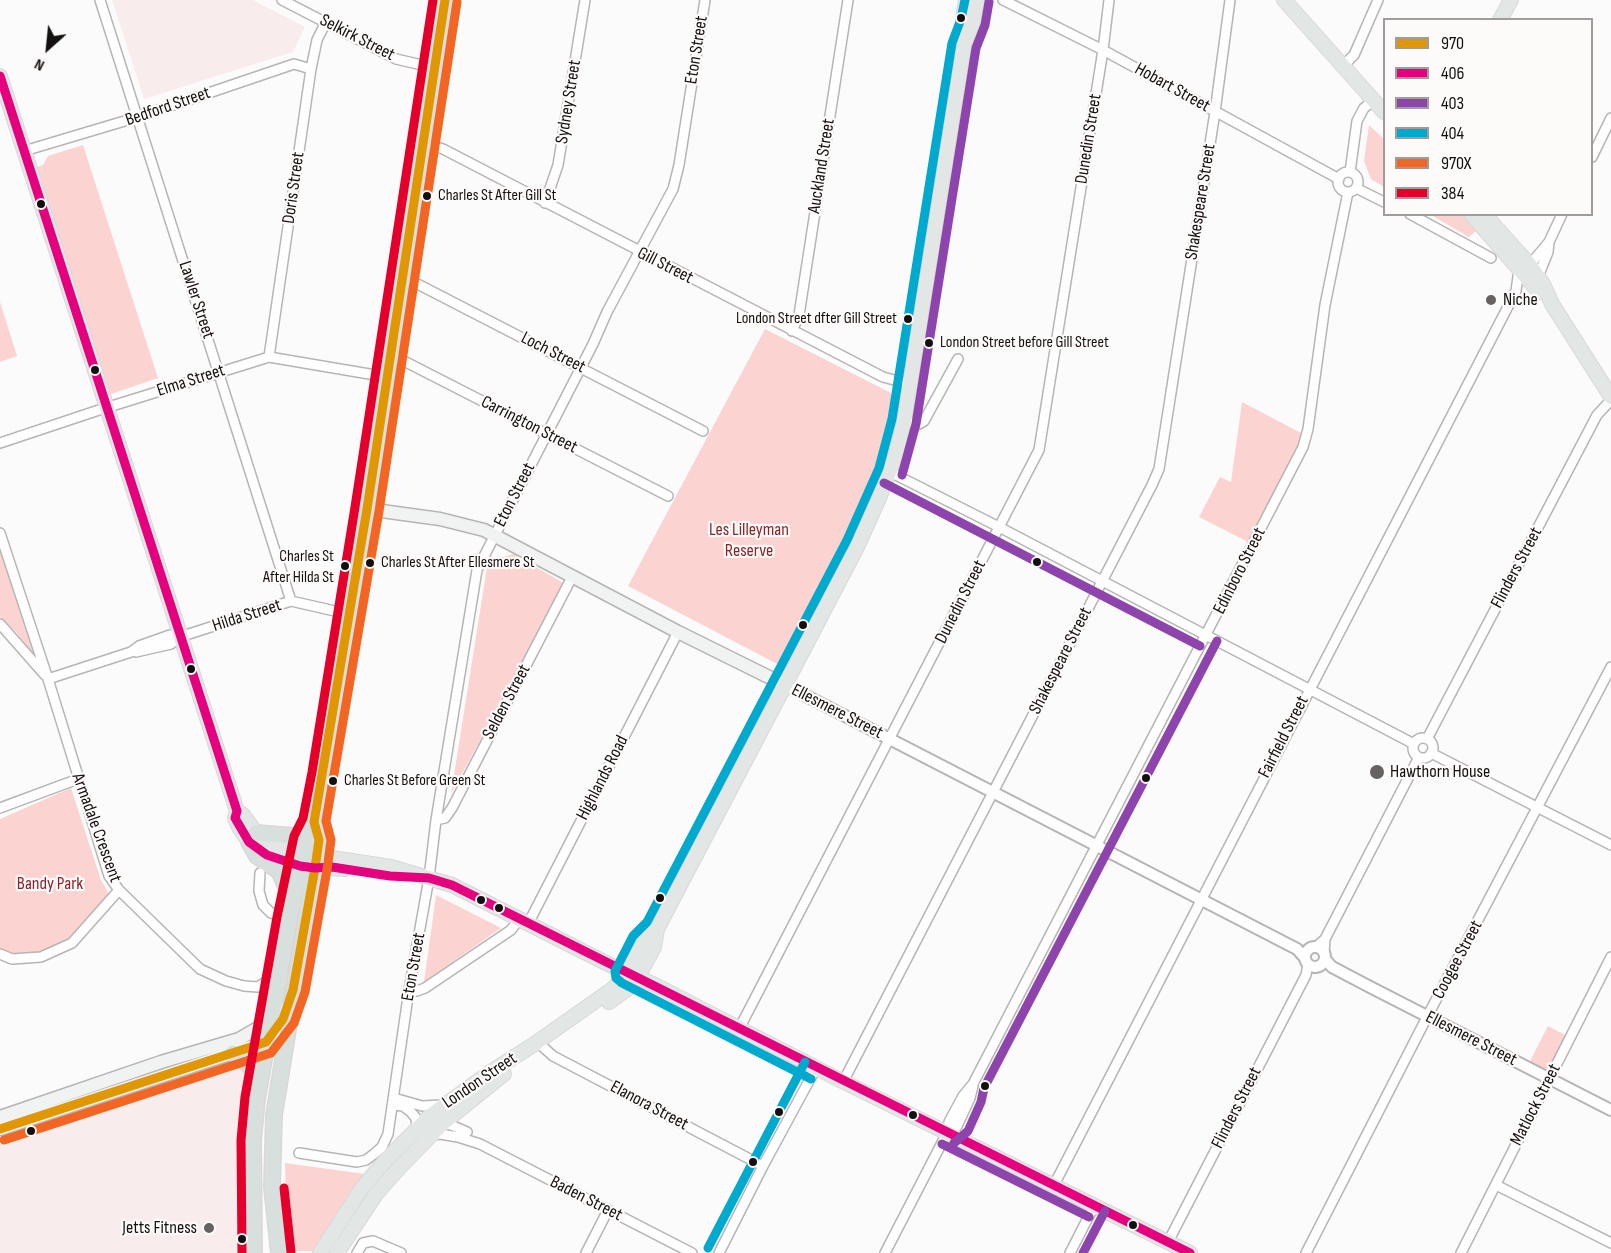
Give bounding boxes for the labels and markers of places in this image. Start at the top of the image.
unlabelled marker [955,12,967,24]
place label: Charles St After Gill St [438,186,556,206]
marker: Charles St After Gill St [421,190,433,202]
unlabelled marker [35,198,47,210]
place label: Niche [1503,289,1538,311]
marker: Niche [1484,293,1498,307]
place label: London Street dfter Gill Street [736,309,897,329]
marker: London Street dfter Gill Street [902,313,914,325]
place label: London Street before Gill Street [940,333,1109,353]
marker: London Street before Gill Street [923,337,935,349]
unlabelled marker [89,364,101,376]
place label: Charles St After Hilda St [263,547,334,585]
place label: Charles St After Ellesmere St [381,553,535,573]
unlabelled marker [1031,556,1043,568]
marker: Charles St After Ellesmere St [364,557,376,569]
marker: Charles St After Hilda St [339,560,351,572]
unlabelled marker [797,619,809,631]
unlabelled marker [185,663,197,675]
place label: Hawthorn House [1390,761,1490,783]
marker: Hawthorn House [1368,763,1386,781]
place label: Charles St Before Green St [344,771,485,791]
unlabelled marker [1140,772,1152,784]
marker: Charles St Before Green St [327,775,339,787]
unlabelled marker [654,892,666,904]
unlabelled marker [475,894,487,906]
unlabelled marker [493,902,505,914]
unlabelled marker [979,1080,991,1092]
unlabelled marker [773,1106,785,1118]
unlabelled marker [907,1109,919,1121]
unlabelled marker [25,1125,37,1137]
unlabelled marker [747,1156,759,1168]
place label: Jetts Fitness [122,1217,197,1239]
unlabelled marker [1127,1219,1139,1231]
marker: Jetts Fitness [202,1221,216,1235]
unlabelled marker [236,1233,248,1245]

